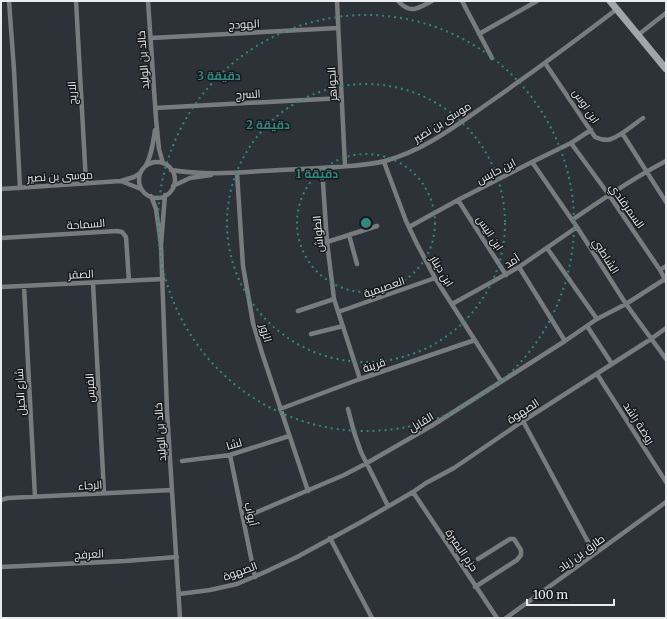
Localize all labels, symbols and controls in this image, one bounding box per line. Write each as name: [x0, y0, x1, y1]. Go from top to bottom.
street label: الهودج: [228, 16, 260, 33]
street label: خالد بن الوليد: [134, 30, 152, 90]
street label: الجواهر: [324, 67, 340, 102]
text: 3 دقيقة: [197, 68, 241, 83]
street label: الاريج: [64, 81, 81, 105]
street label: السرج: [235, 86, 261, 103]
street label: ابن اوس: [569, 86, 603, 126]
street label: موسى بن نصير: [410, 99, 474, 146]
text: 2 دقيقة: [246, 117, 290, 132]
street label: ابن حابس: [474, 155, 518, 187]
text: 1 دقيقة: [296, 166, 338, 181]
street label: موسى بن نصير: [26, 167, 93, 185]
street label: السمرقندي: [605, 181, 648, 232]
street label: ابن انيس: [473, 213, 507, 253]
street label: الطواش: [309, 215, 327, 253]
street label: السماحة: [66, 216, 106, 232]
centre of rings: [359, 216, 373, 230]
street label: الشاطبي: [588, 236, 622, 277]
street label: آمد: [502, 251, 522, 271]
street label: ابن دينار: [427, 252, 457, 289]
street label: الصقر: [67, 266, 94, 282]
street label: العصيمية: [362, 273, 406, 301]
street label: الزور: [257, 321, 275, 344]
street label: قرينة: [361, 355, 387, 375]
street label: شارع الخيل: [12, 368, 29, 416]
street label: الفرس: [82, 373, 98, 403]
street label: الصهوة: [504, 395, 542, 427]
street label: روضة راشد: [620, 399, 658, 447]
street label: خالد بن الوليد: [151, 402, 169, 462]
street label: القابل: [406, 409, 436, 435]
street label: لشا: [225, 435, 243, 453]
street label: الرجاء: [77, 477, 103, 493]
street label: أبواب: [242, 501, 260, 527]
street label: حزم البمبرة: [442, 526, 481, 575]
street label: طارق بن زياد: [555, 531, 607, 575]
street label: العرفج: [74, 546, 104, 563]
street label: الصهوة: [221, 558, 259, 584]
scale bar: [527, 581, 614, 607]
text: 100 m: [533, 587, 568, 602]

